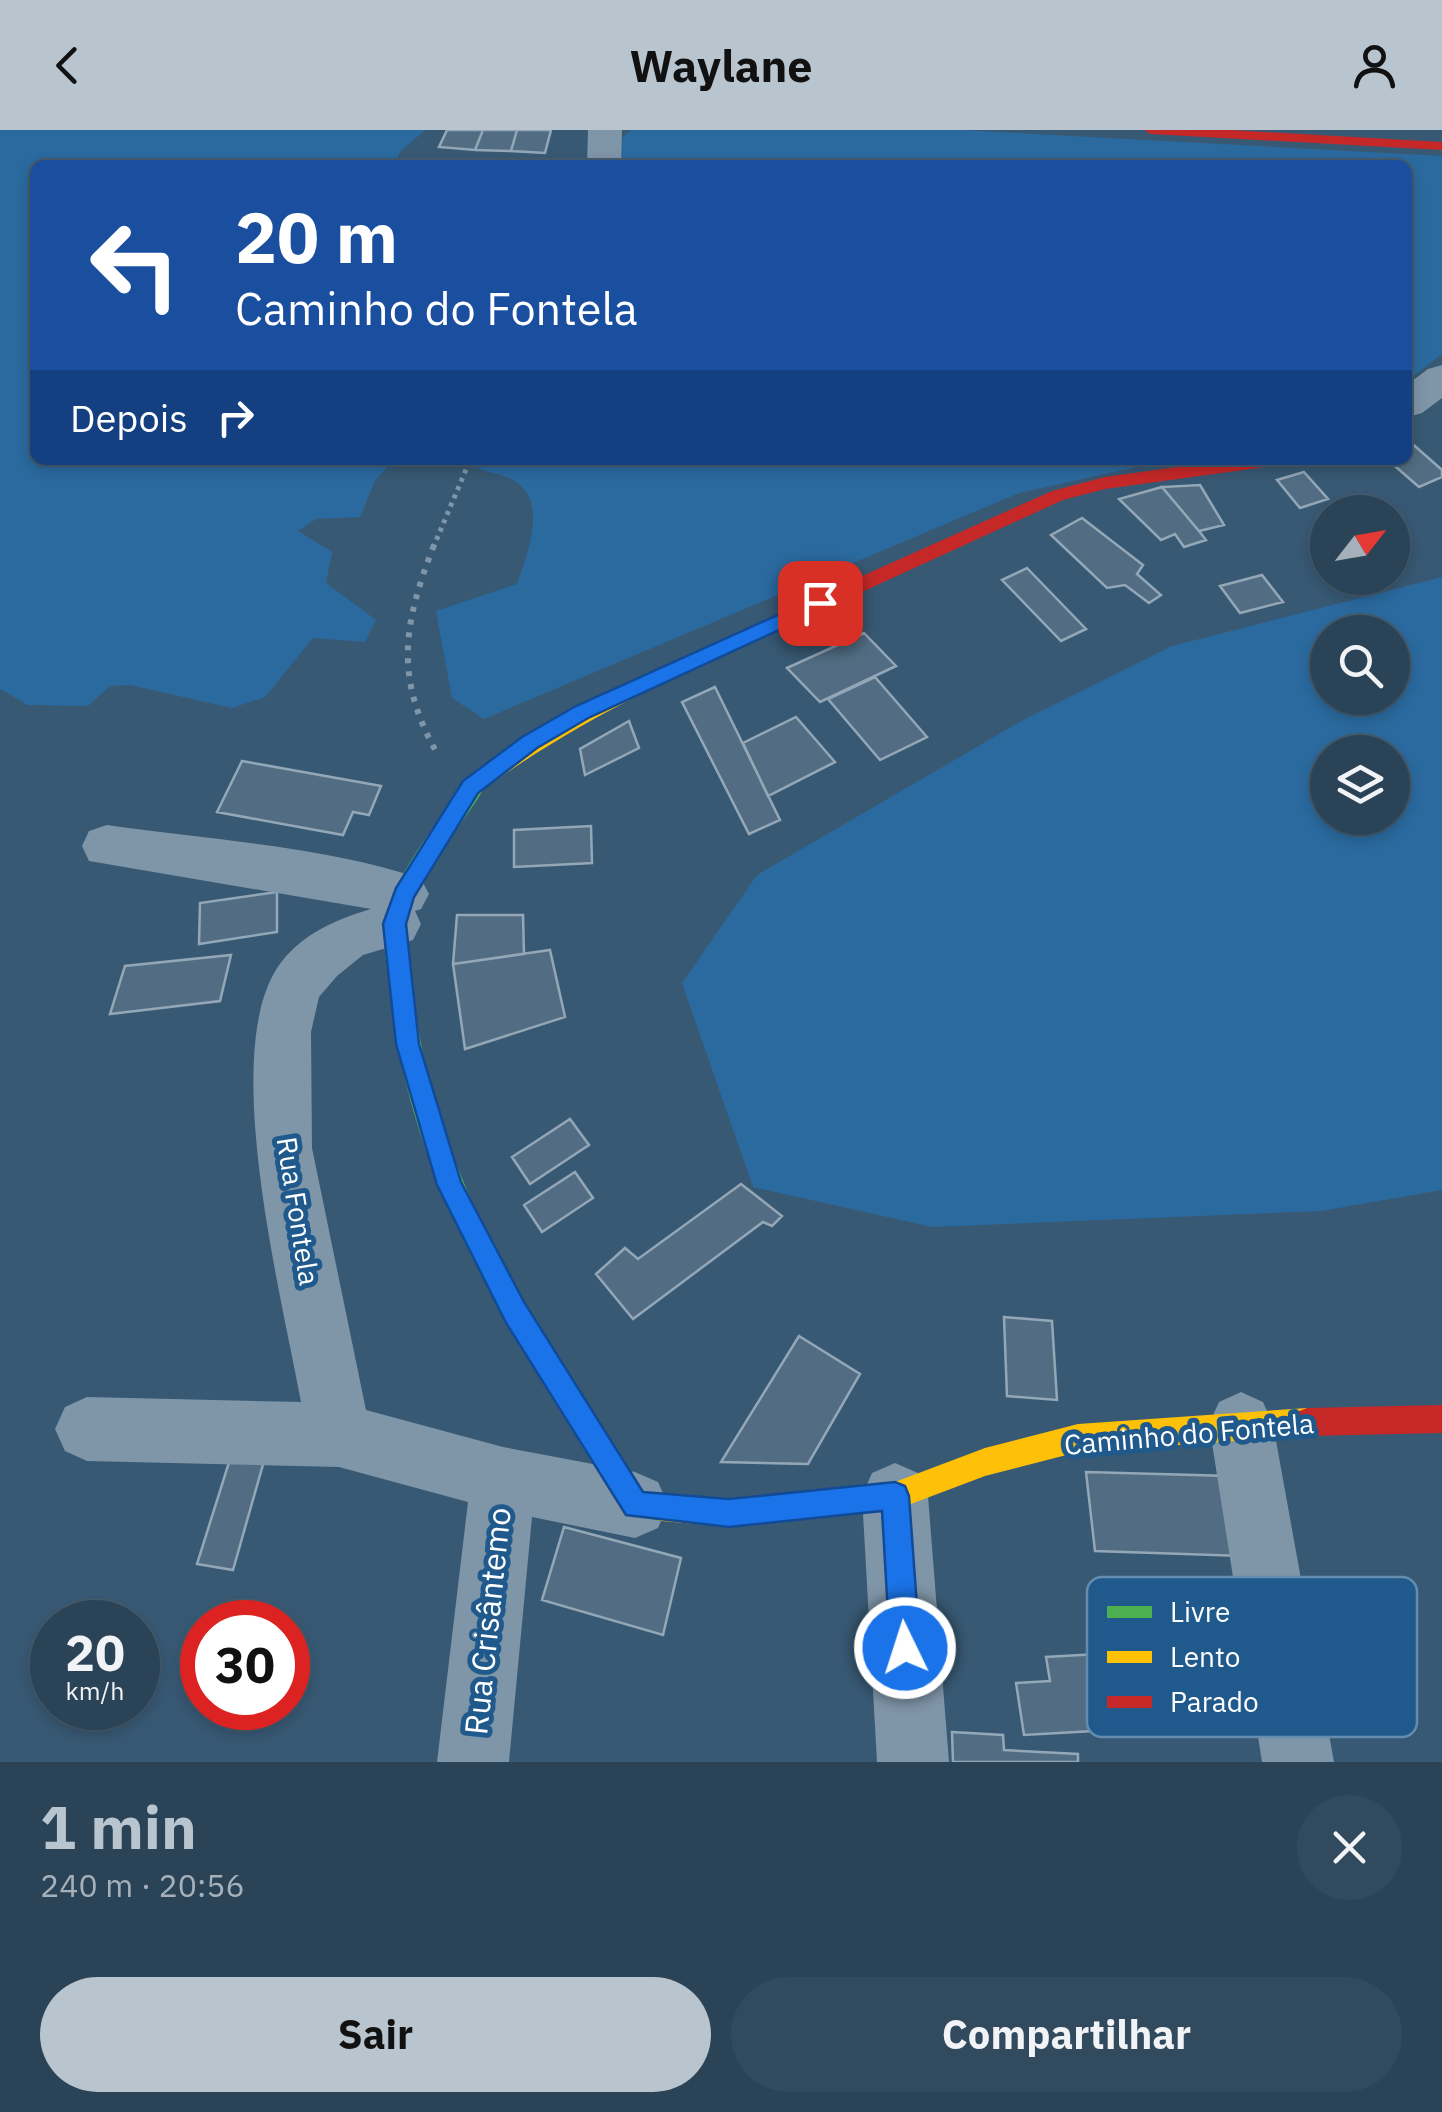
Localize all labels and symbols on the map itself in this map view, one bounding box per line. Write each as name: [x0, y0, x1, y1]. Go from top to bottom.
north arrow: [1310, 495, 1410, 595]
pin: [778, 561, 863, 646]
street label: Rua Fontela: [269, 1134, 328, 1288]
street label: Caminho do Fontela: [1063, 1404, 1315, 1463]
street label: Rua Crisântemo: [454, 1505, 520, 1737]
legend: [1087, 1577, 1417, 1737]
text: Livre: [1170, 1593, 1230, 1630]
position arrow: [853, 1596, 957, 1700]
speed limit sign: 30: [180, 1600, 310, 1730]
text: Lento: [1170, 1638, 1240, 1675]
text: Parado: [1170, 1683, 1259, 1720]

